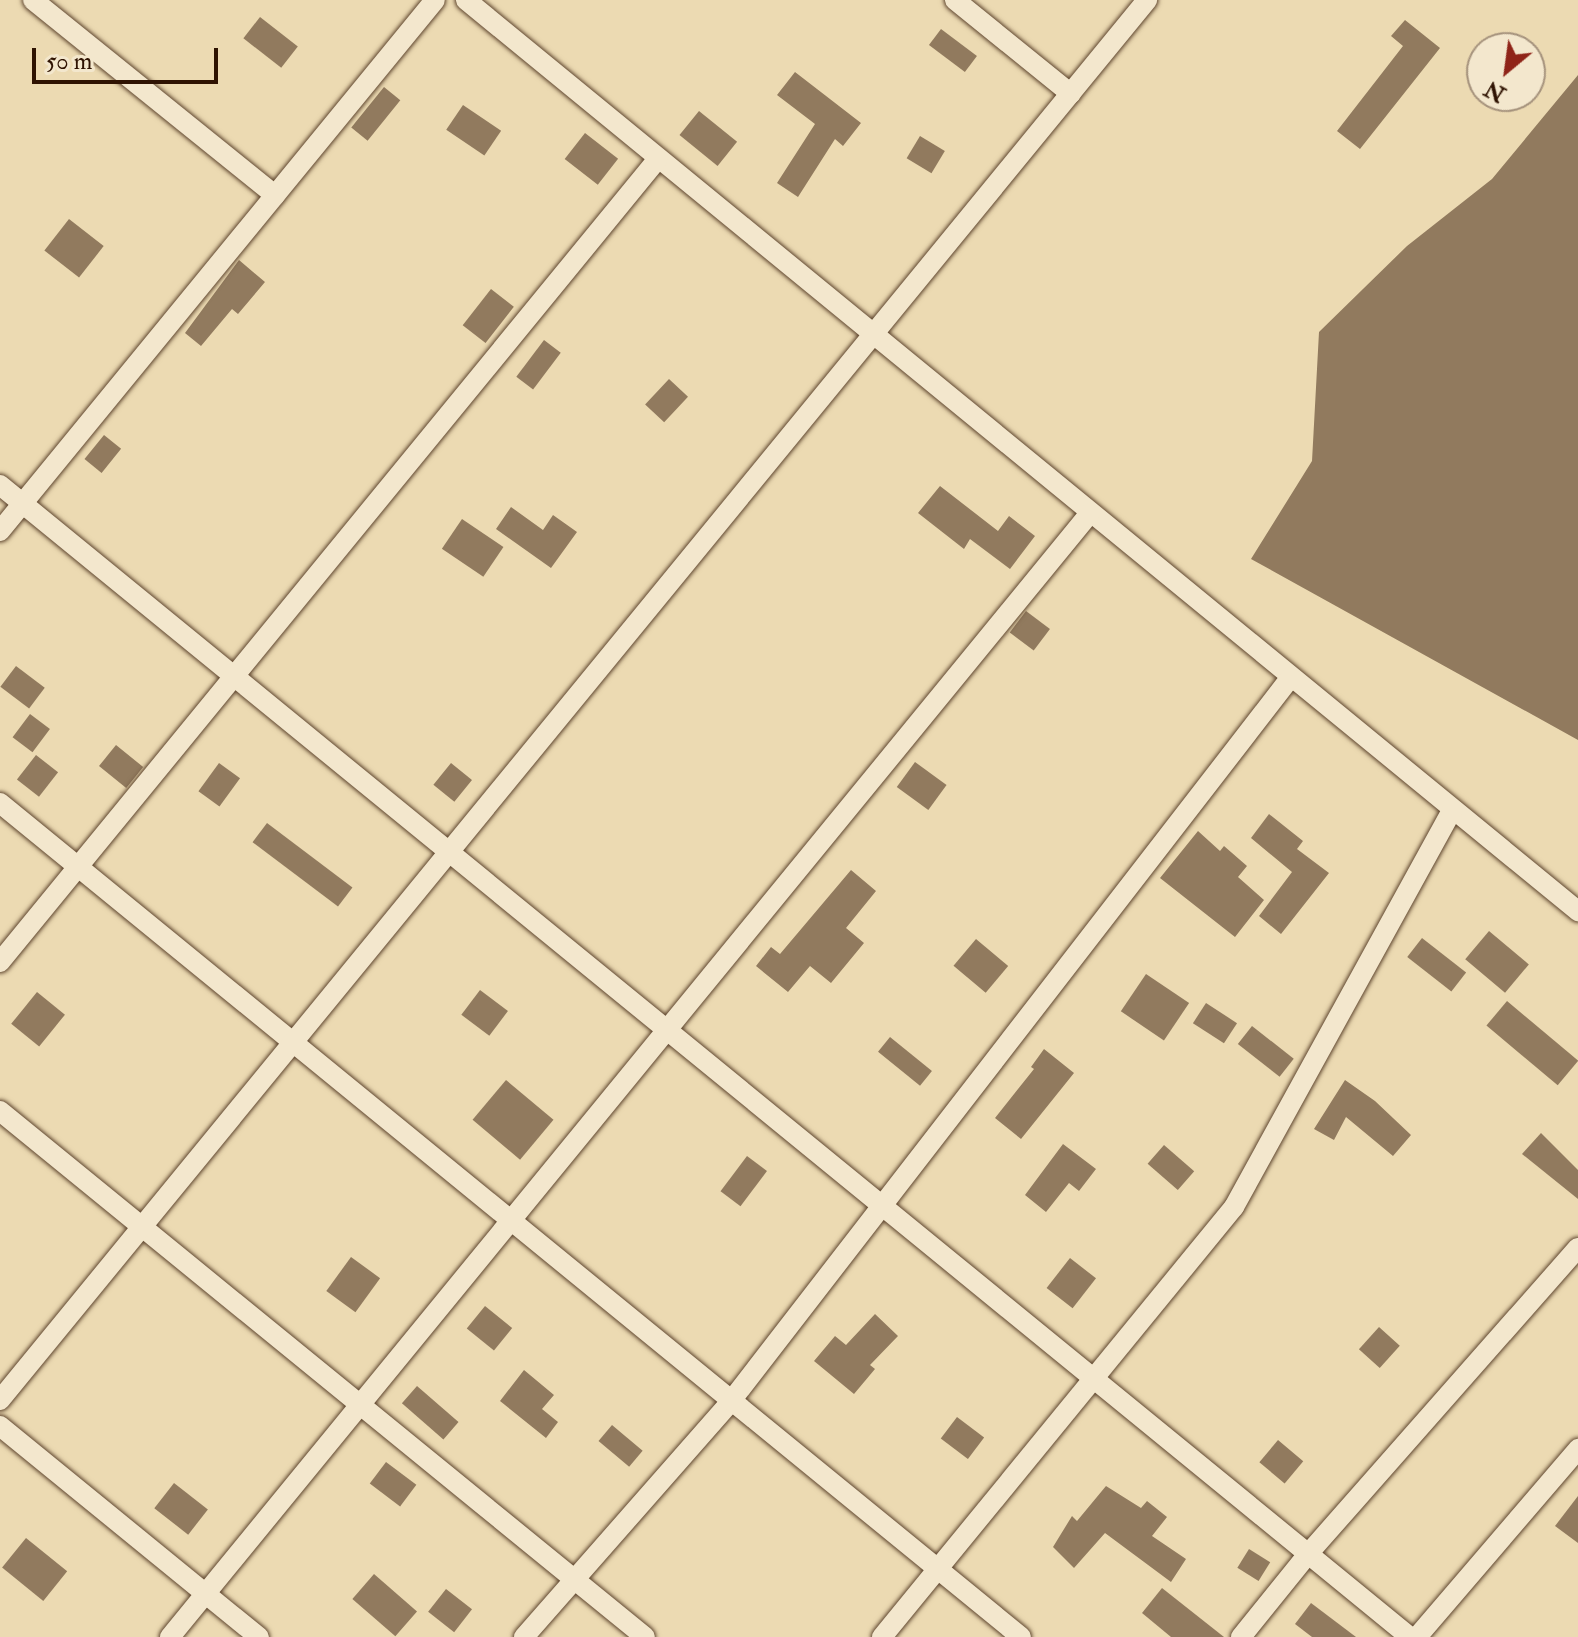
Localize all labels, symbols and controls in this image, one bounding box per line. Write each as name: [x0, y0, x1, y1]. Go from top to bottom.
scale bar: [36, 32, 222, 82]
north arrow: [1466, 32, 1546, 112]
text: 50 m: [46, 46, 92, 77]
text: N: [1480, 74, 1511, 108]

